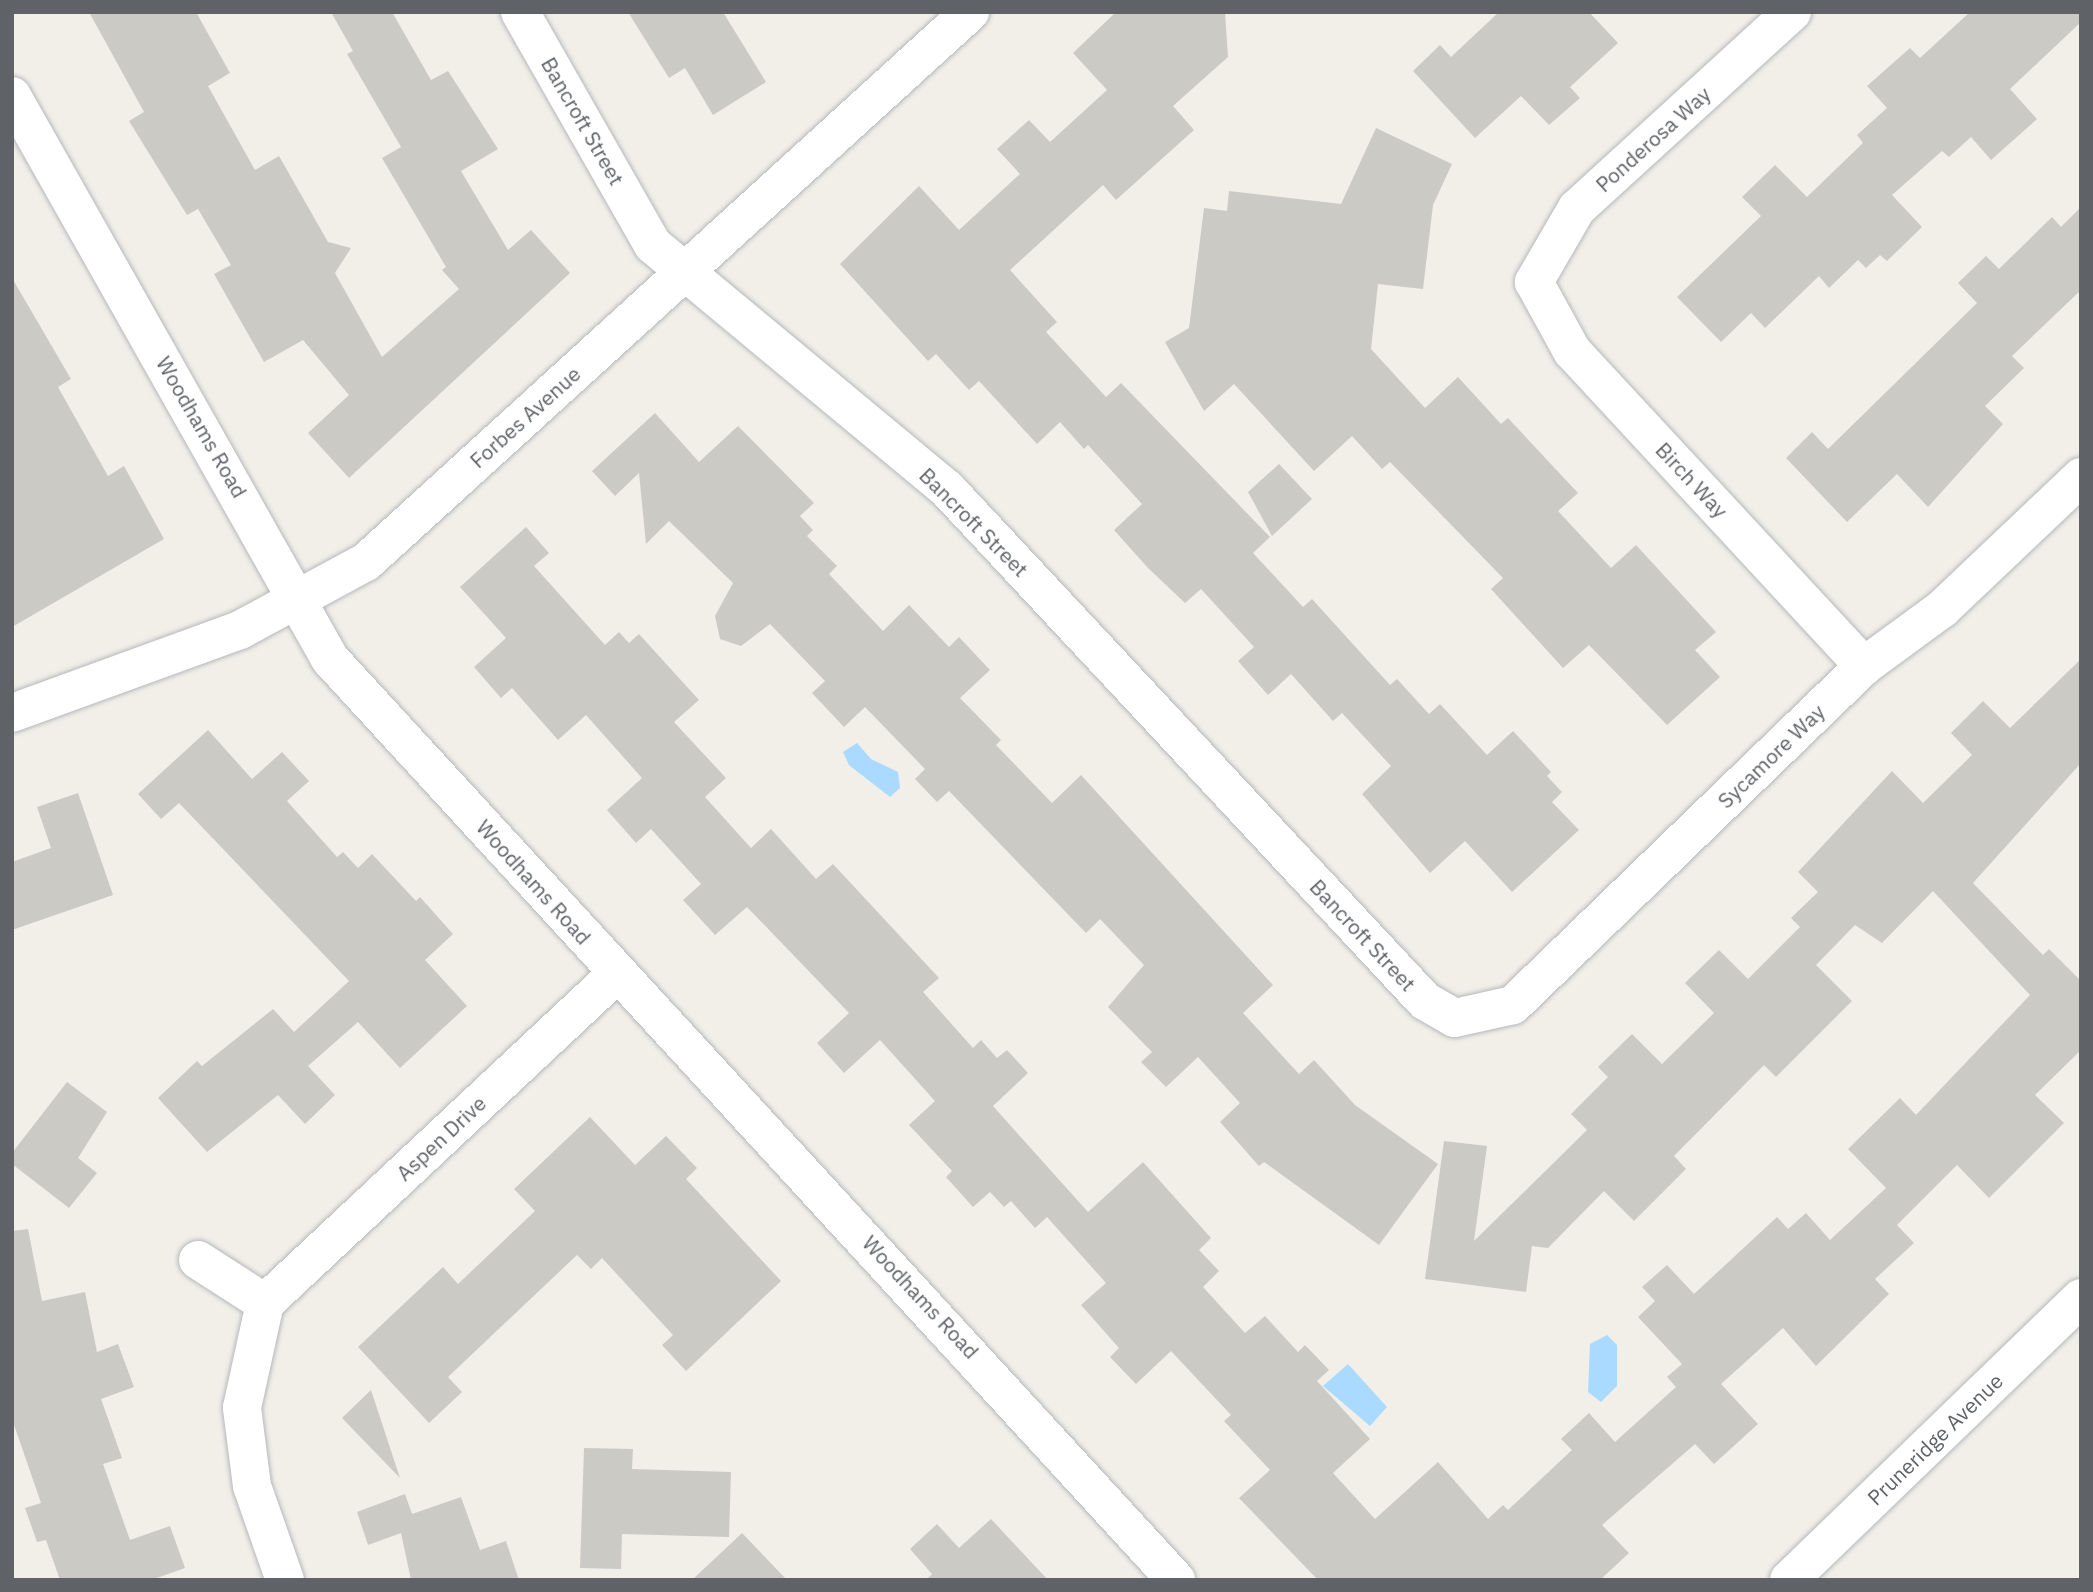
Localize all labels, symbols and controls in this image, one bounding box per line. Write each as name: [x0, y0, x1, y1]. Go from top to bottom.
street label: Bancroft Street: [536, 53, 630, 189]
street label: Ponderosa Way: [1590, 81, 1716, 197]
street label: Woodhams Road: [151, 352, 253, 502]
street label: Forbes Avenue: [465, 361, 585, 473]
street label: Birch Way: [1651, 437, 1733, 523]
street label: Bancroft Street: [914, 462, 1034, 582]
street label: Sycamore Way: [1712, 699, 1830, 813]
street label: Woodhams Road: [471, 814, 597, 950]
street label: Bancroft Street: [1305, 874, 1421, 996]
street label: Aspen Drive: [391, 1090, 491, 1186]
street label: Woodhams Road: [858, 1230, 984, 1364]
street label: Pruneridge Avenue: [1862, 1368, 2008, 1510]

